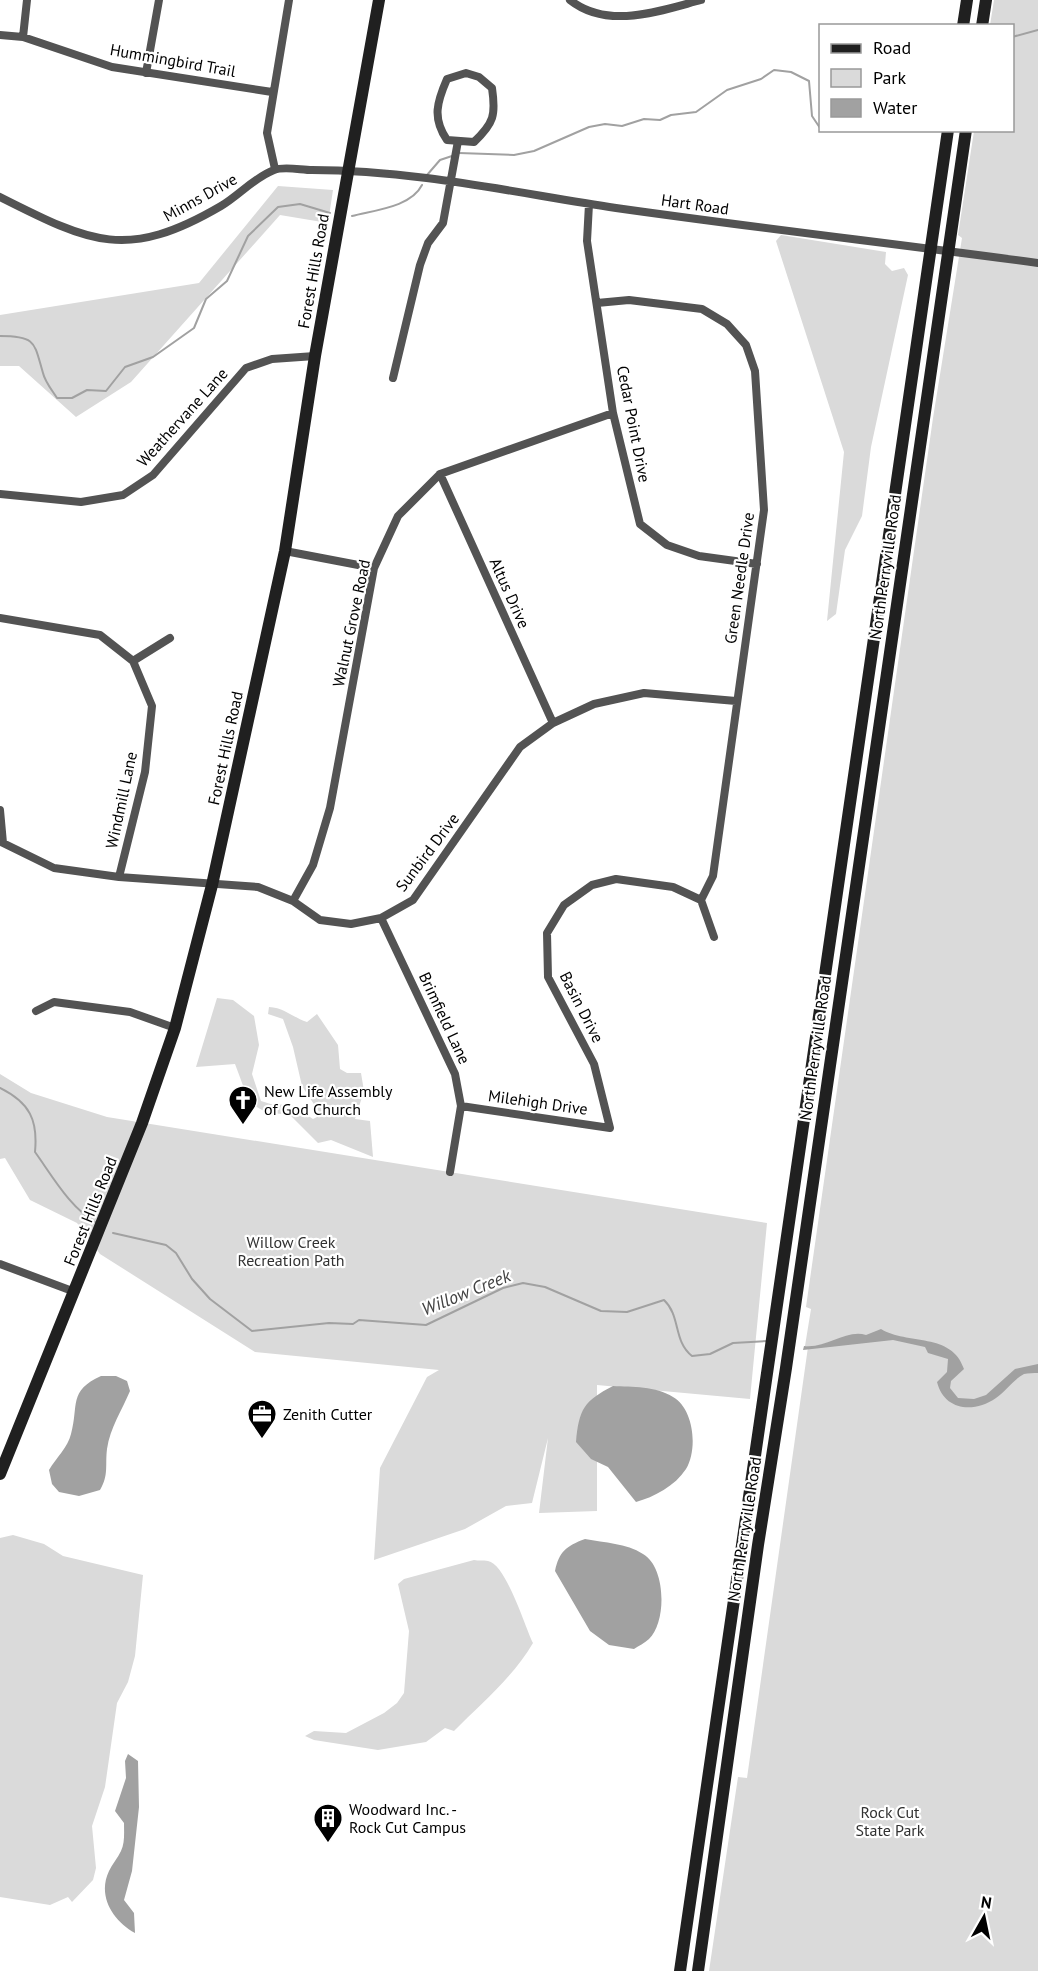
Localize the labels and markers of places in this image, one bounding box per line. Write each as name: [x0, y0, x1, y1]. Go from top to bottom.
place label: New Life Assembly of God Church: [264, 1081, 393, 1119]
church icon: New Life Assembly of God Church: [227, 1084, 259, 1126]
office icon: Zenith Cutter: [246, 1398, 278, 1440]
place label: Zenith Cutter: [283, 1404, 373, 1424]
place label: Woodward Inc. - Rock Cut Campus: [349, 1799, 466, 1837]
building icon: Woodward Inc. - Rock Cut Campus: [312, 1802, 344, 1844]

